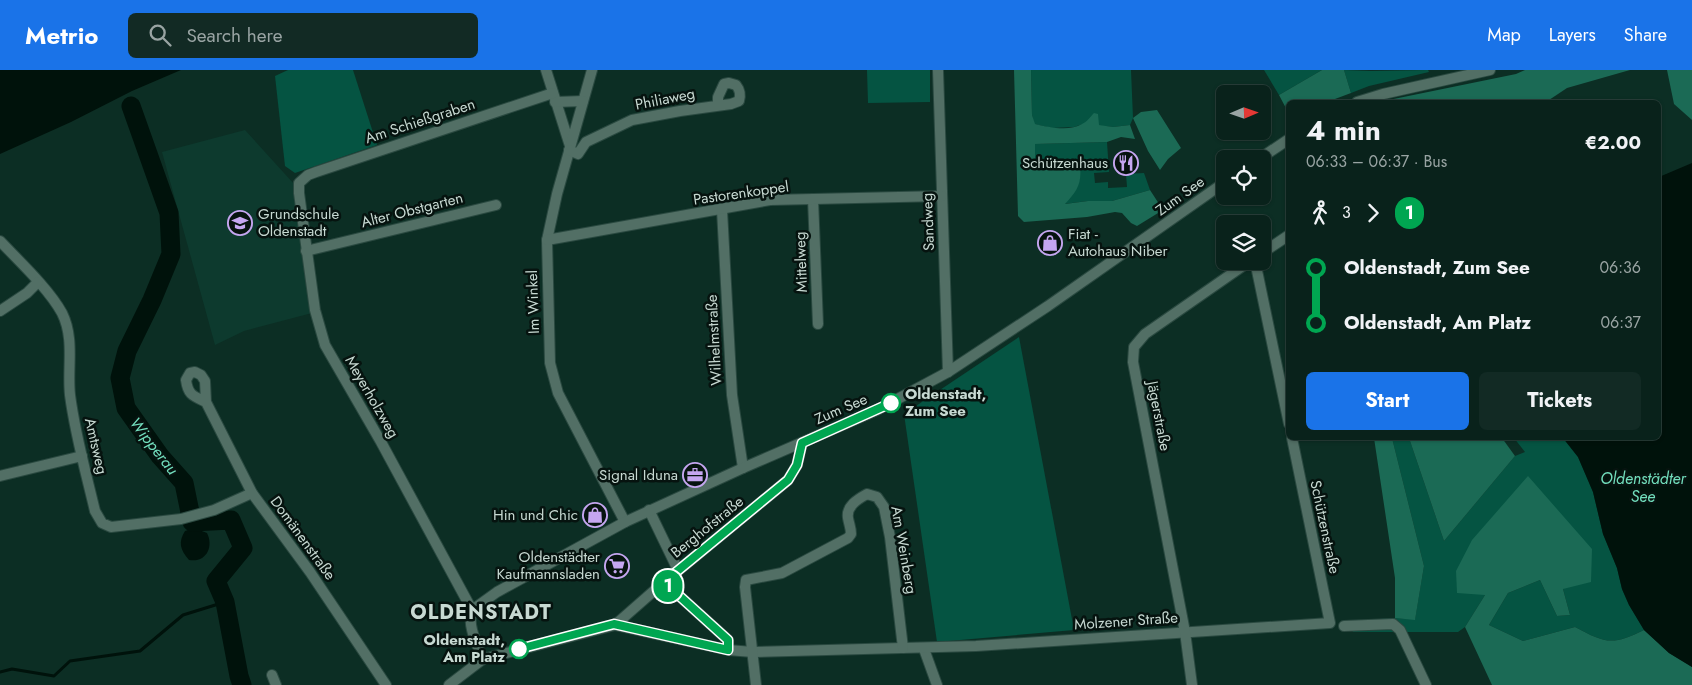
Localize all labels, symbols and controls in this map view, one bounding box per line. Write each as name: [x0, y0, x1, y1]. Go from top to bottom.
search box: [128, 13, 478, 58]
text: Metrio: [25, 18, 98, 53]
icon: search: [146, 21, 174, 49]
text: Search here: [186, 22, 283, 49]
text: Map: [1487, 22, 1521, 48]
text: Layers: [1549, 22, 1596, 48]
text: Share: [1624, 22, 1667, 48]
street label: Philiaweg: [633, 82, 697, 116]
north arrow: [1216, 85, 1271, 140]
map controls: [1216, 85, 1271, 270]
street label: Am Schießgraben: [362, 93, 478, 149]
text: 4 min: [1306, 110, 1381, 151]
text: €2.00: [1585, 129, 1641, 156]
restaurant icon: Schützenhaus: [1113, 150, 1139, 176]
button: locate: [1216, 150, 1271, 205]
text: 06:33 – 06:37 · Bus: [1306, 150, 1447, 173]
place label: Schützenhaus: [1022, 152, 1108, 174]
street label: Zum See: [1151, 171, 1209, 221]
street label: Pastorenkoppel: [692, 175, 790, 211]
street label: Alter Obstgarten: [359, 187, 465, 233]
street label: Sandweg: [916, 193, 940, 251]
icon: walk: [1306, 199, 1334, 227]
icon: forward: [1359, 199, 1387, 227]
text: 1: [1405, 200, 1414, 226]
text: 3: [1342, 201, 1351, 224]
place label: Grundschule Oldenstadt: [258, 203, 339, 242]
school or university icon: Grundschule Oldenstadt: [227, 210, 253, 236]
button: layers: [1216, 215, 1271, 270]
place label: Fiat - Autohaus Niber: [1068, 223, 1169, 262]
shop icon: Fiat - Autohaus Niber: [1037, 230, 1063, 256]
street label: Mittelweg: [789, 231, 813, 293]
text: Oldenstadt, Zum See: [1344, 254, 1530, 281]
text: 06:36: [1599, 256, 1641, 279]
street label: Im Winkel: [521, 270, 545, 334]
street label: Wilhelmstraße: [701, 294, 727, 386]
text: Oldenstadt, Am Platz: [1344, 309, 1531, 336]
text: 06:37: [1600, 311, 1641, 334]
street label: Meyerholzweg: [340, 352, 404, 442]
button: Start: [1306, 372, 1469, 430]
button: Tickets: [1479, 372, 1641, 430]
street label: Jägerstraße: [1141, 377, 1177, 453]
place label: Oldenstadt, Zum See: [905, 383, 987, 422]
street label: Zum See: [811, 388, 871, 430]
marker: Oldenstadt, Zum See: [881, 393, 901, 413]
water label: Wipperau: [124, 412, 184, 480]
street label: Amtsweg: [79, 416, 113, 476]
office icon: Signal Iduna: [682, 462, 708, 488]
place label: Signal Iduna: [599, 464, 678, 486]
water label: Oldenstädter See: [1600, 467, 1687, 508]
street label: Schützenstraße: [1304, 478, 1346, 576]
street label: Domänenstraße: [265, 491, 341, 585]
street label: Berghofstraße: [666, 491, 748, 563]
shop icon: Hin und Chic: [582, 502, 608, 528]
place label: Hin und Chic: [493, 504, 578, 526]
street label: Am Weinberg: [885, 504, 923, 596]
place label: Oldenstädter Kaufmannsladen: [497, 546, 601, 585]
supermarket icon: Oldenstädter Kaufmannsladen: [604, 553, 630, 579]
line badge: 1: [652, 570, 684, 602]
text: 1: [663, 573, 673, 599]
district label: OLDENSTADT: [410, 598, 552, 627]
street label: Molzener Straße: [1073, 606, 1179, 636]
place label: Oldenstadt, Am Platz: [424, 629, 505, 668]
marker: Oldenstadt, Am Platz: [509, 639, 529, 659]

